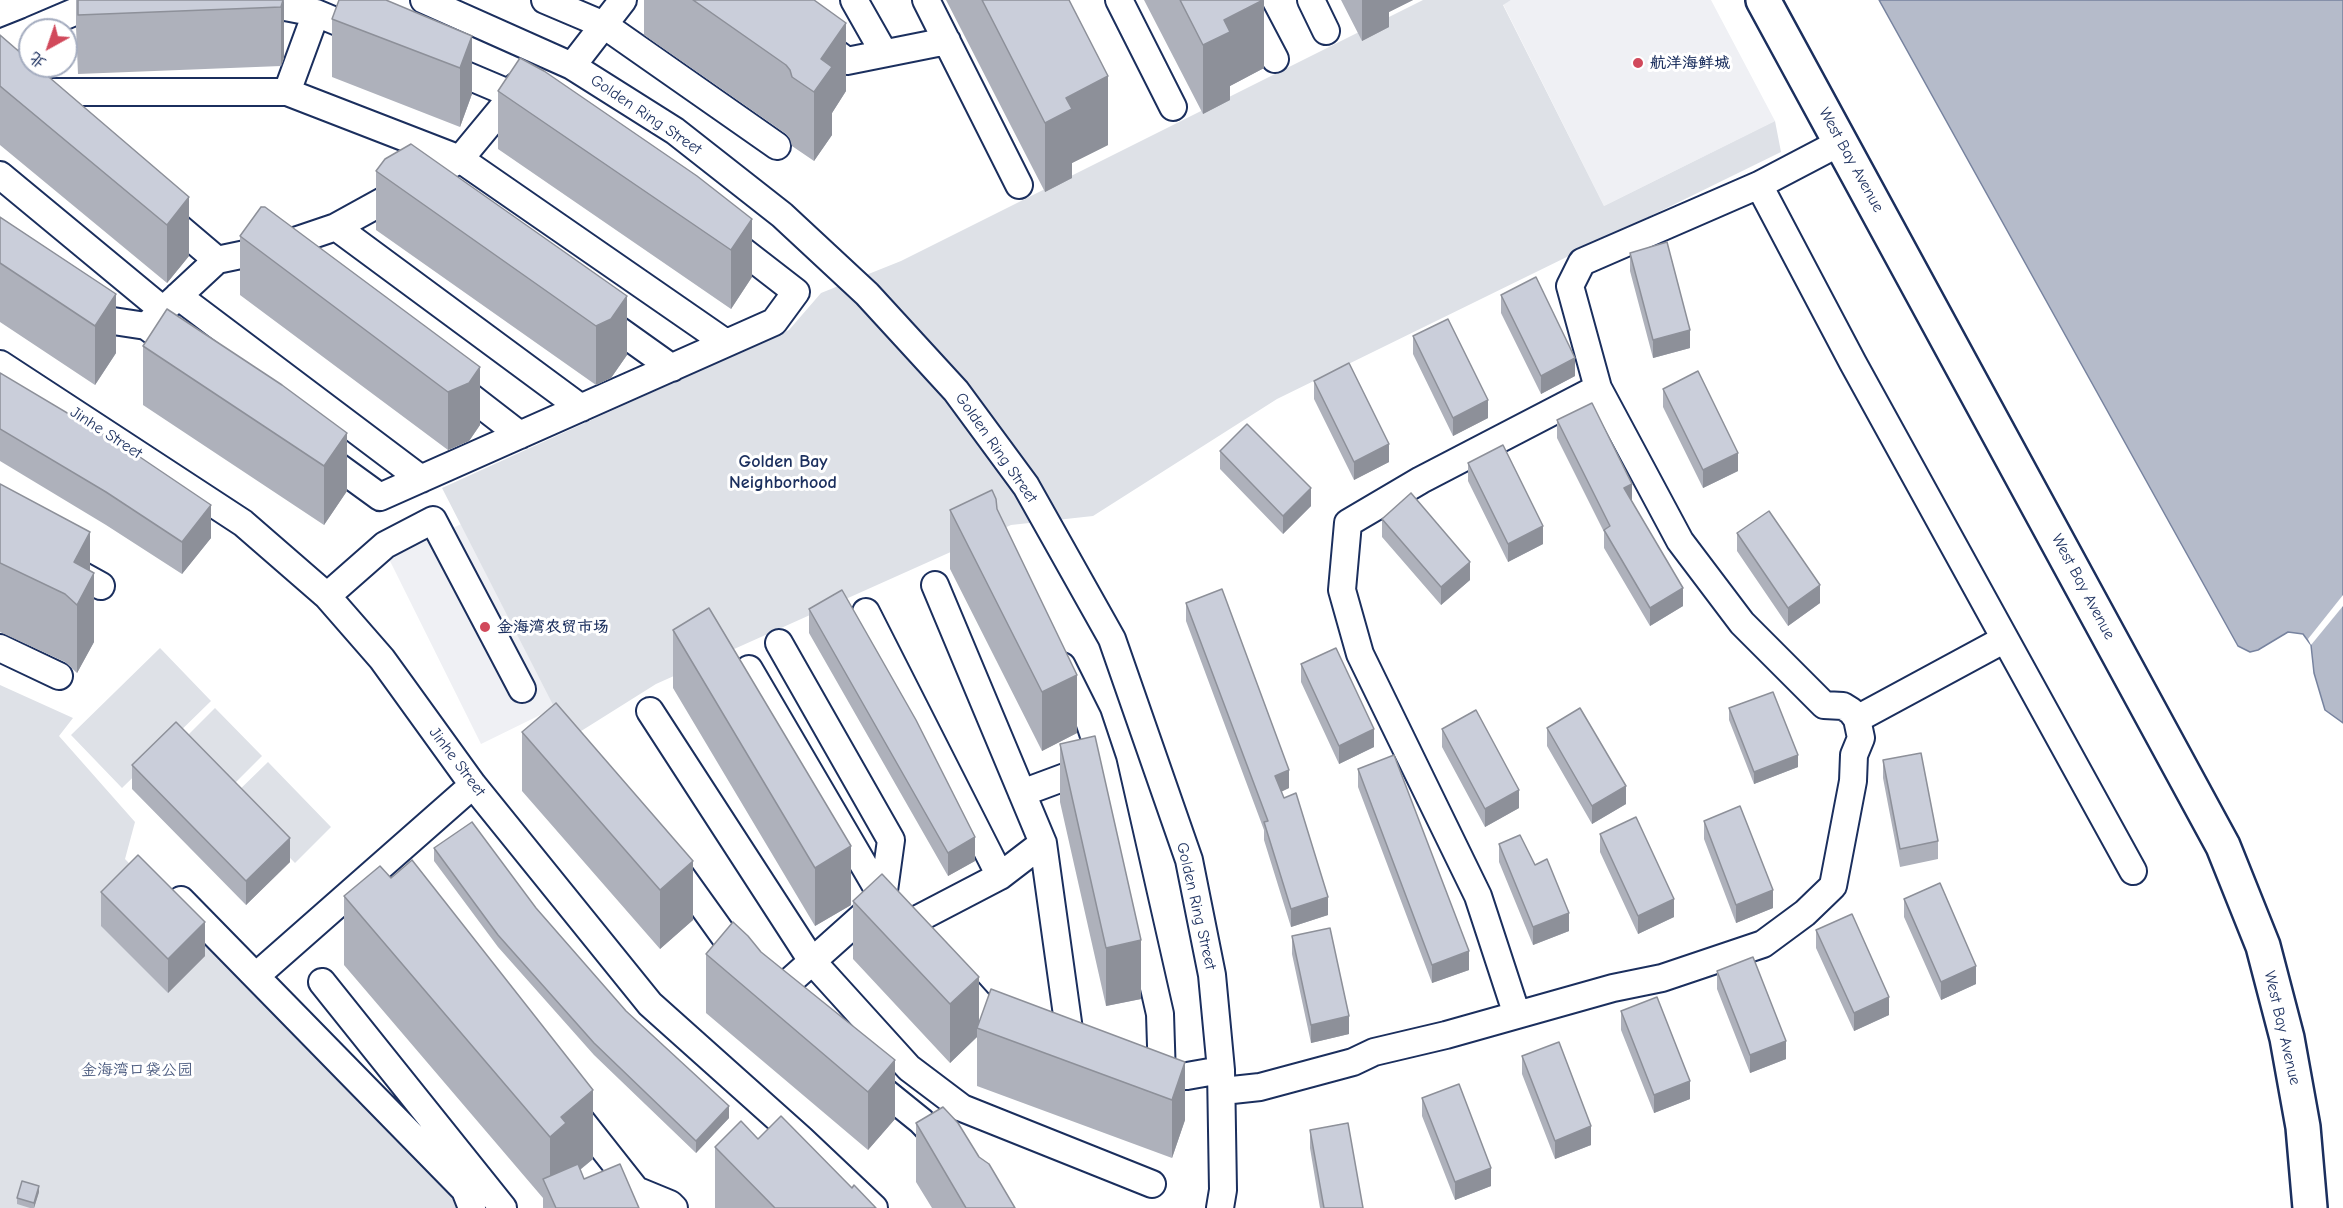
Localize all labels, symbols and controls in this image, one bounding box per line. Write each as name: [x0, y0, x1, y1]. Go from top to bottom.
north arrow: [18, 18, 78, 78]
text: 北: [26, 48, 50, 72]
place label: 航洋海鲜城: [1650, 53, 1730, 73]
marker: 航洋海鲜城: [1631, 56, 1645, 70]
street label: Golden Ring Street: [587, 71, 705, 159]
street label: West Bay Avenue: [1814, 104, 1888, 216]
street label: Golden Ring Street: [951, 389, 1041, 507]
street label: Jinhe Street: [66, 403, 146, 463]
district label: Golden Bay Neighborhood: [729, 451, 837, 494]
street label: West Bay Avenue: [2047, 531, 2119, 643]
place label: 金海湾农贸市场: [497, 617, 609, 637]
marker: 金海湾农贸市场: [478, 620, 492, 634]
street label: Jinhe Street: [425, 724, 489, 800]
street label: Golden Ring Street: [1172, 840, 1220, 972]
street label: West Bay Avenue: [2260, 969, 2304, 1087]
park label: 金海湾口袋公园: [81, 1060, 193, 1080]

